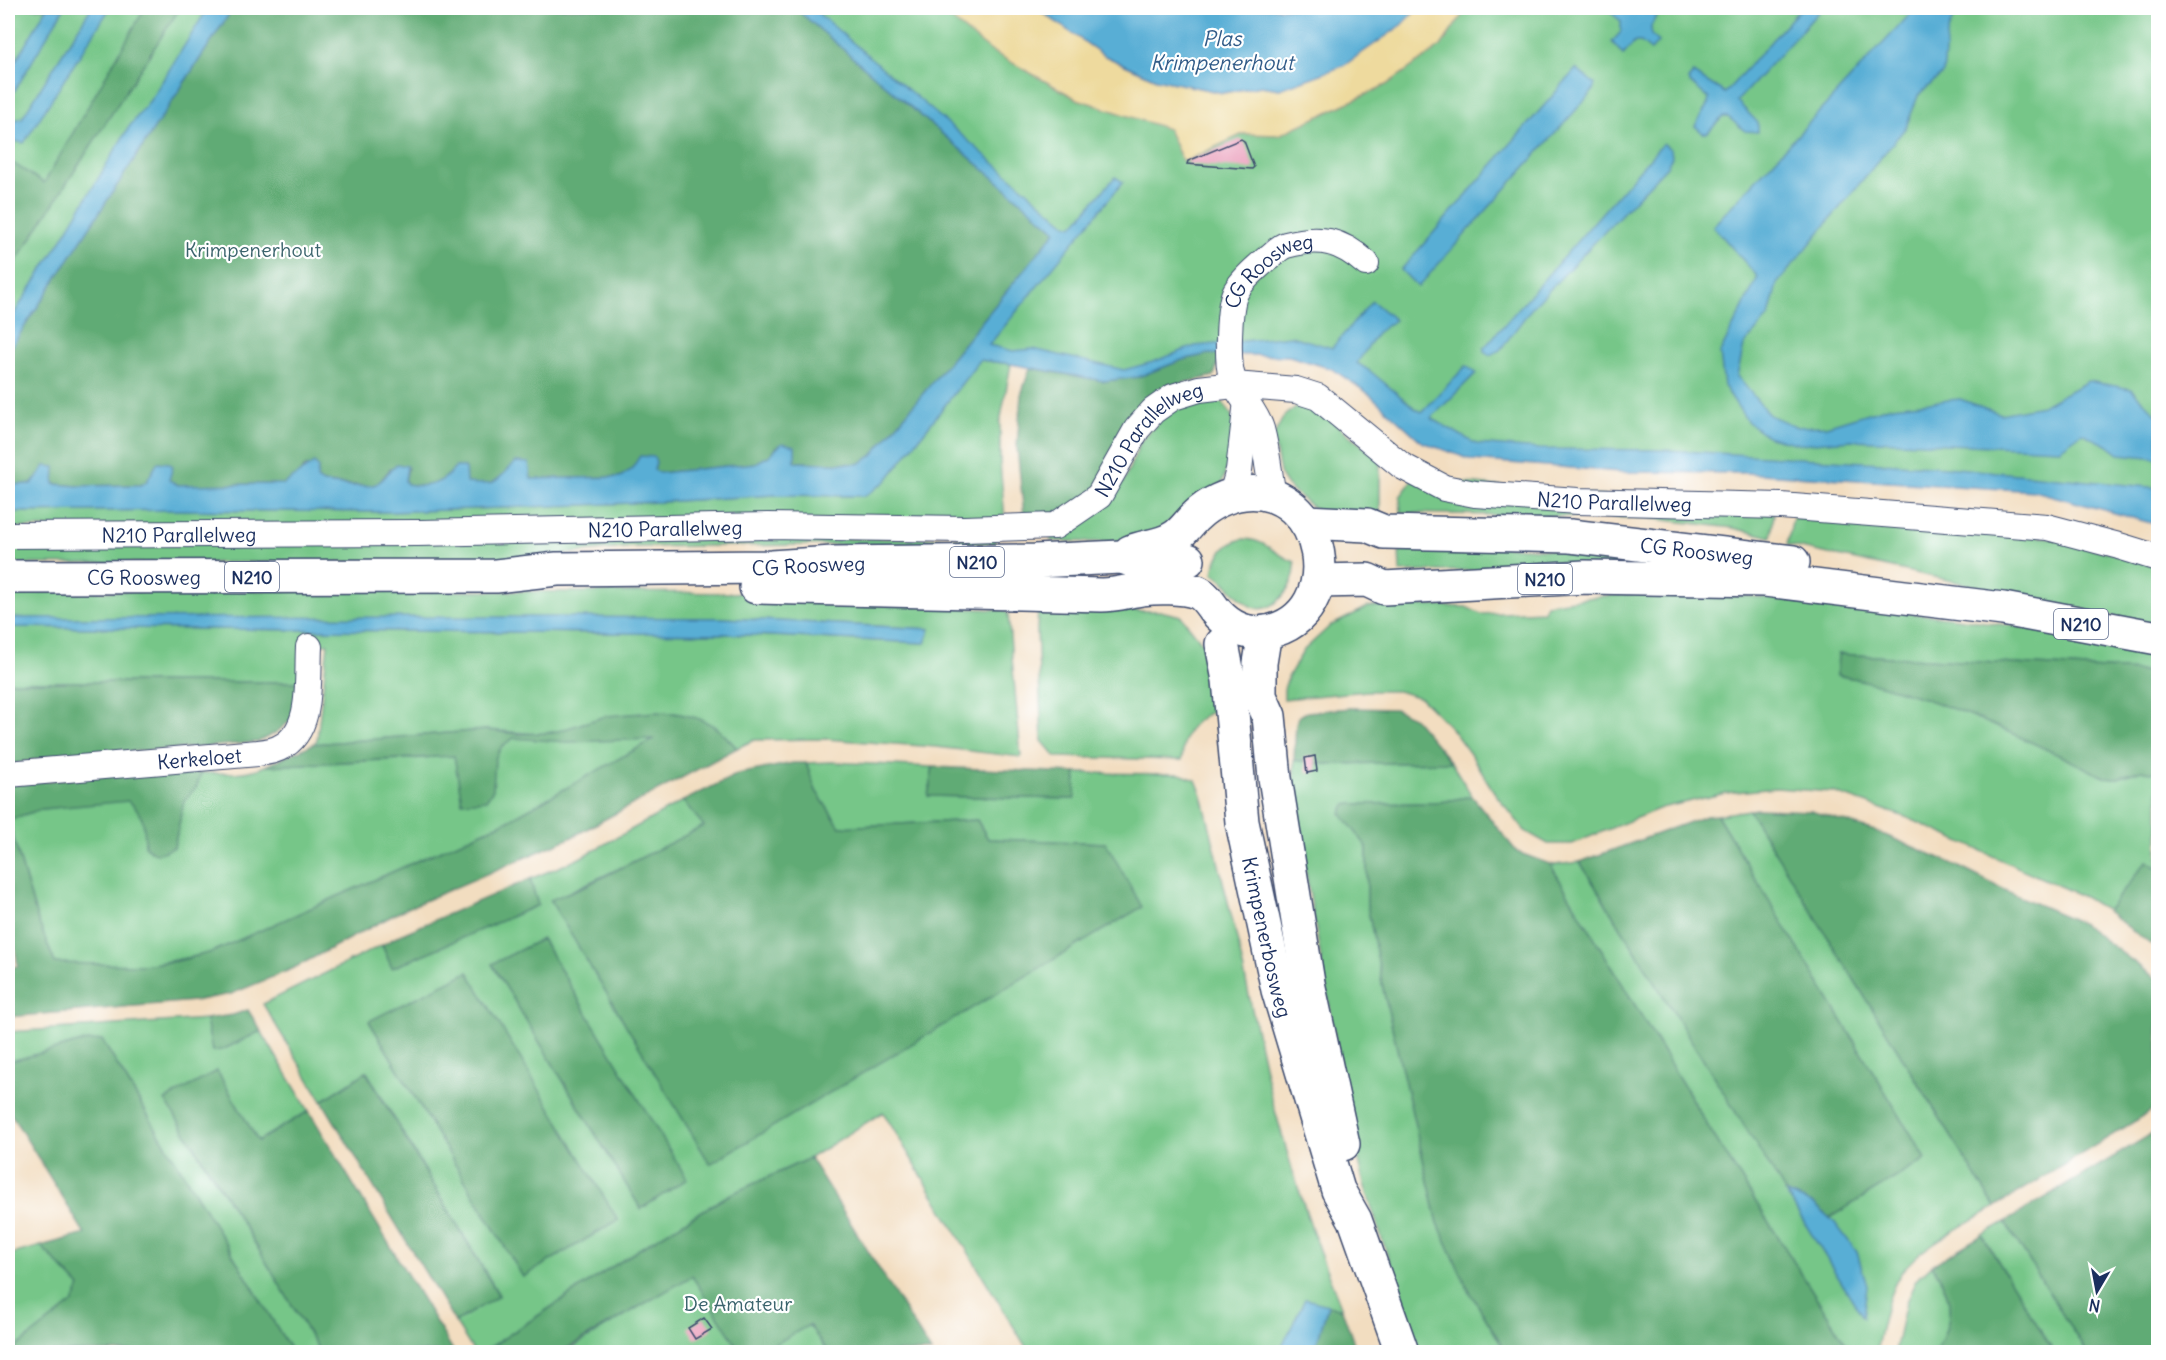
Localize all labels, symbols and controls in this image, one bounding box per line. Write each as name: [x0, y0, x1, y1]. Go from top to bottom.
water label: Plas Krimpenerhout: [1150, 25, 1297, 76]
street label: CG Roosweg: [1219, 228, 1314, 310]
park label: Krimpenerhout: [185, 237, 321, 262]
street label: N210 Parallelweg: [1089, 376, 1206, 501]
street label: N210 Parallelweg: [1536, 486, 1692, 516]
street label: N210 Parallelweg: [587, 514, 743, 542]
street label: N210 Parallelweg: [101, 521, 257, 547]
street label: CG Roosweg: [1639, 532, 1755, 570]
road number: N210: [950, 547, 1004, 577]
street label: CG Roosweg: [752, 550, 866, 580]
road number: N210: [225, 562, 279, 592]
street label: CG Roosweg: [87, 564, 201, 589]
road number: N210: [1518, 564, 1572, 594]
road number: N210: [2054, 609, 2108, 639]
street label: Kerkeloet: [156, 742, 243, 774]
street label: Krimpenerbosweg: [1237, 854, 1298, 1021]
north arrow: [2067, 1261, 2127, 1321]
park label: De Amateur: [684, 1291, 792, 1316]
text: N: [2087, 1295, 2102, 1317]

